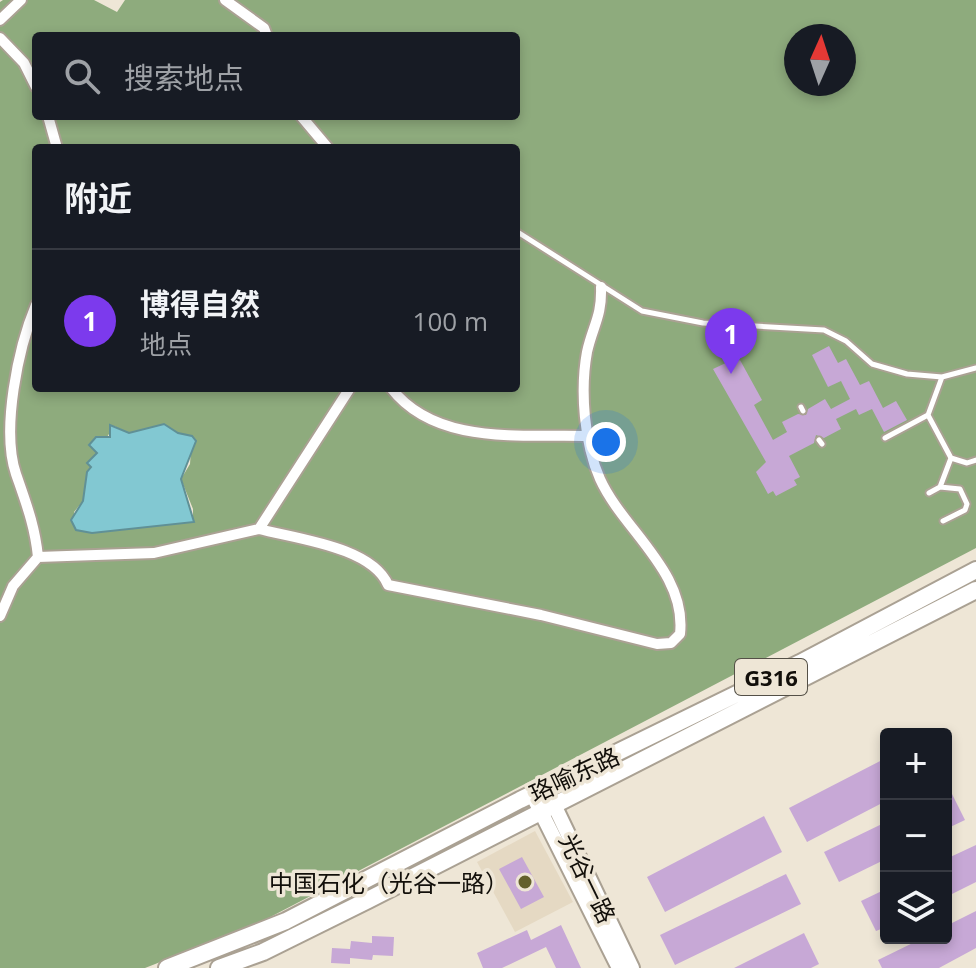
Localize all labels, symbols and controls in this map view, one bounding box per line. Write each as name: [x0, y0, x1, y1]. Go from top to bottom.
north arrow: [784, 24, 856, 96]
search box: [32, 32, 520, 120]
icon: search: [60, 54, 104, 98]
text: 搜索地点: [124, 57, 244, 98]
text: 附近: [64, 175, 132, 221]
text: 博得自然: [140, 283, 260, 324]
text: 1: [83, 303, 97, 339]
text: 100 m: [413, 303, 488, 339]
pin: 1: [705, 308, 757, 374]
text: 地点: [140, 326, 192, 362]
your location: [586, 422, 626, 462]
road number: G316: [735, 659, 807, 695]
map controls: [880, 728, 952, 944]
button: +: [880, 728, 952, 800]
street label: 珞喻东路: [524, 739, 624, 809]
button: −: [880, 800, 952, 872]
street label: 光谷一路: [552, 828, 624, 928]
place label: 中国石化（光谷一路）: [269, 866, 509, 899]
button: layers: [880, 872, 952, 944]
marker: 中国石化（光谷一路）: [516, 873, 534, 891]

